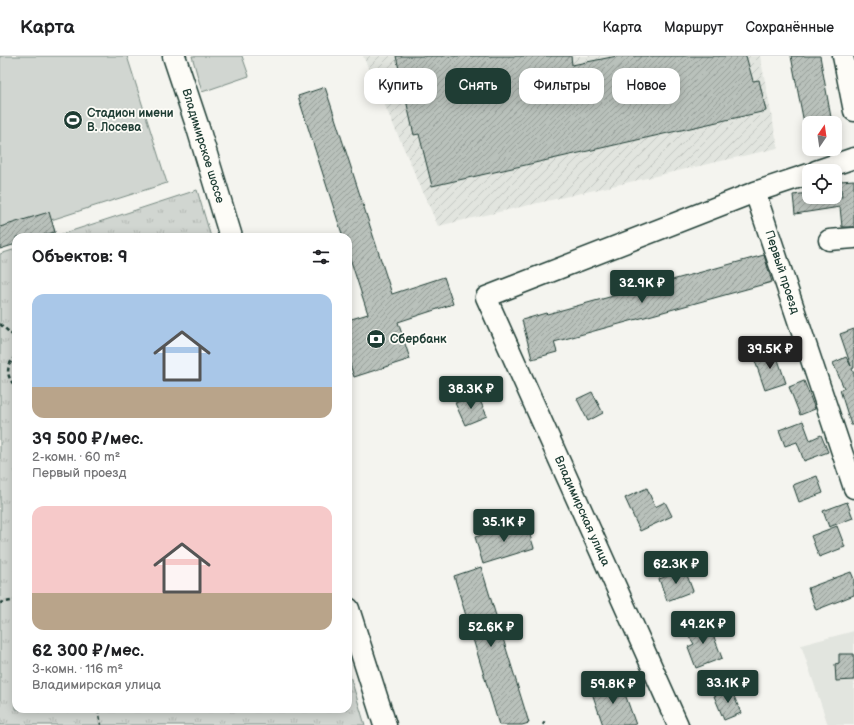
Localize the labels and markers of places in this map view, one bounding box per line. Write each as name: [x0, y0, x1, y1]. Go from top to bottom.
place label: Стадион имени В. Лосева: [87, 106, 174, 135]
sports icon: Стадион имени В. Лосева: [62, 109, 84, 131]
pin: 32.9K ₽: [605, 270, 679, 304]
bank icon: Сбербанк: [365, 328, 387, 350]
place label: Сбербанк: [390, 332, 447, 347]
pin: 39.5K ₽: [733, 336, 807, 370]
pin: 38.3K ₽: [434, 376, 508, 410]
pin: 35.1K ₽: [467, 509, 541, 543]
pin: 62.3K ₽: [639, 551, 713, 585]
pin: 49.2K ₽: [666, 611, 740, 645]
pin: 52.6K ₽: [454, 614, 528, 648]
pin: 33.1K ₽: [691, 670, 765, 704]
pin: 59.8K ₽: [576, 671, 650, 705]

